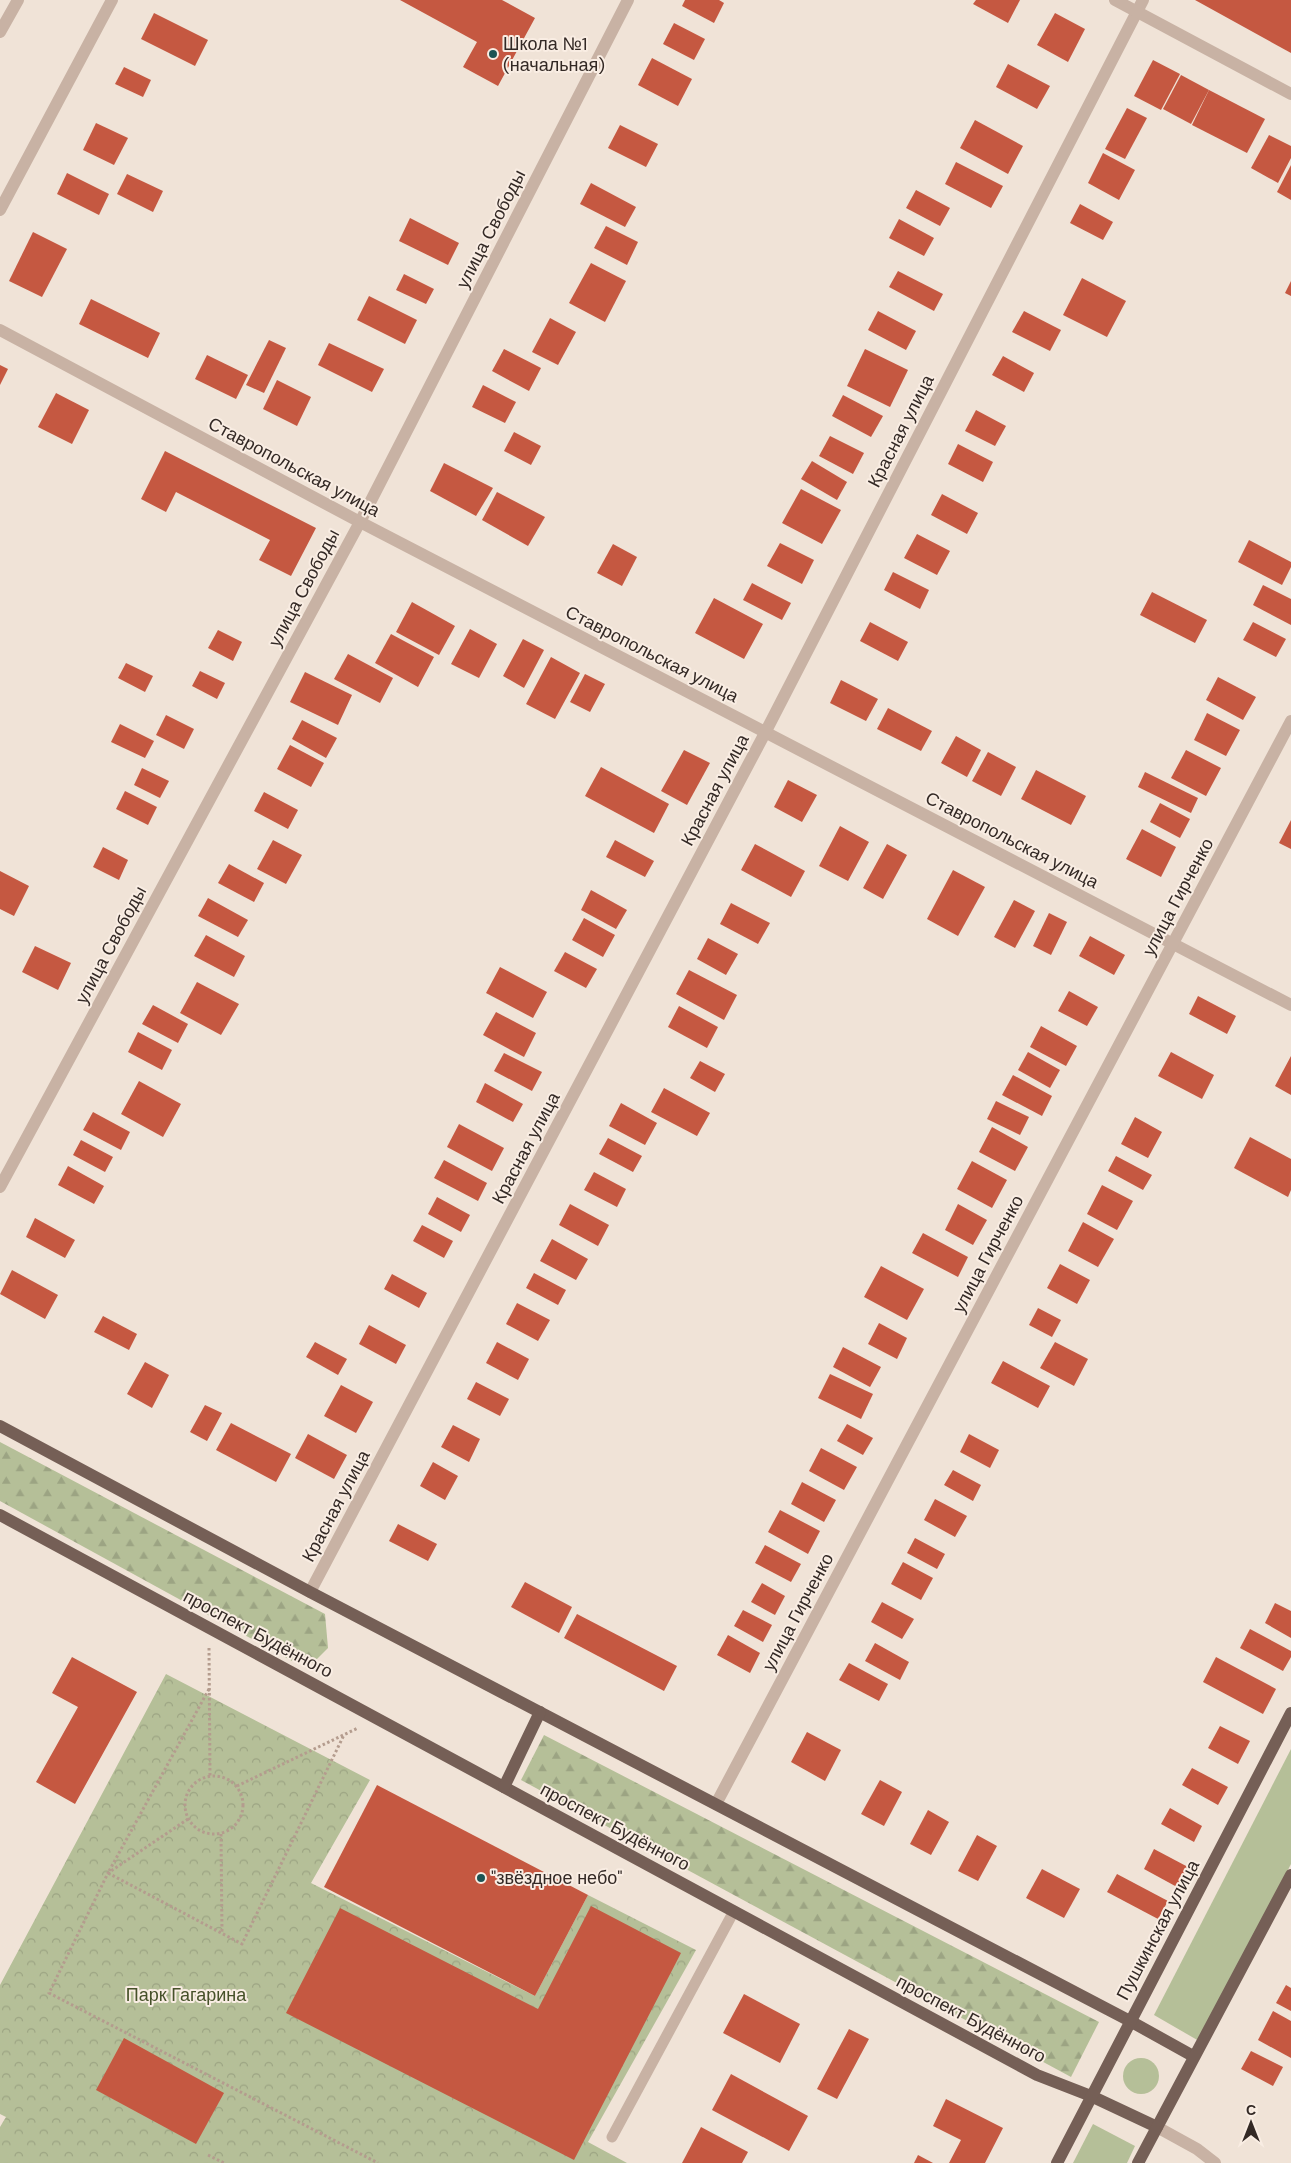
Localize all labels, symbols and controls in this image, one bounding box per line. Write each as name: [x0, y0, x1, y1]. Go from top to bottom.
place label: Школа №1 (начальная): [503, 32, 605, 77]
marker: Школа №1 (начальная): [487, 48, 499, 60]
street label: улица Свободы: [451, 166, 531, 292]
street label: Красная улица: [862, 370, 940, 491]
street label: Ставропольская улица: [204, 412, 385, 523]
street label: улица Свободы: [263, 525, 345, 651]
street label: Ставропольская улица: [561, 600, 743, 709]
street label: Красная улица: [675, 729, 755, 850]
street label: Ставропольская улица: [921, 786, 1103, 895]
street label: улица Гирченко: [1137, 834, 1219, 960]
street label: улица Свободы: [70, 882, 152, 1008]
street label: Красная улица: [486, 1087, 566, 1208]
street label: улица Гирченко: [947, 1191, 1029, 1317]
street label: Красная улица: [296, 1445, 376, 1566]
street label: улица Гирченко: [757, 1549, 839, 1675]
street label: проспект Будённого: [179, 1584, 337, 1684]
street label: проспект Будённого: [536, 1777, 694, 1877]
street label: Пушкинская улица: [1111, 1855, 1206, 2004]
place label: "звёздное небо": [491, 1866, 622, 1890]
marker: "звёздное небо": [475, 1872, 487, 1884]
street label: проспект Будённого: [892, 1969, 1050, 2069]
park label: Парк Гагарина: [126, 1983, 247, 2007]
north arrow: [1226, 2098, 1276, 2148]
text: С: [1246, 2101, 1256, 2119]

